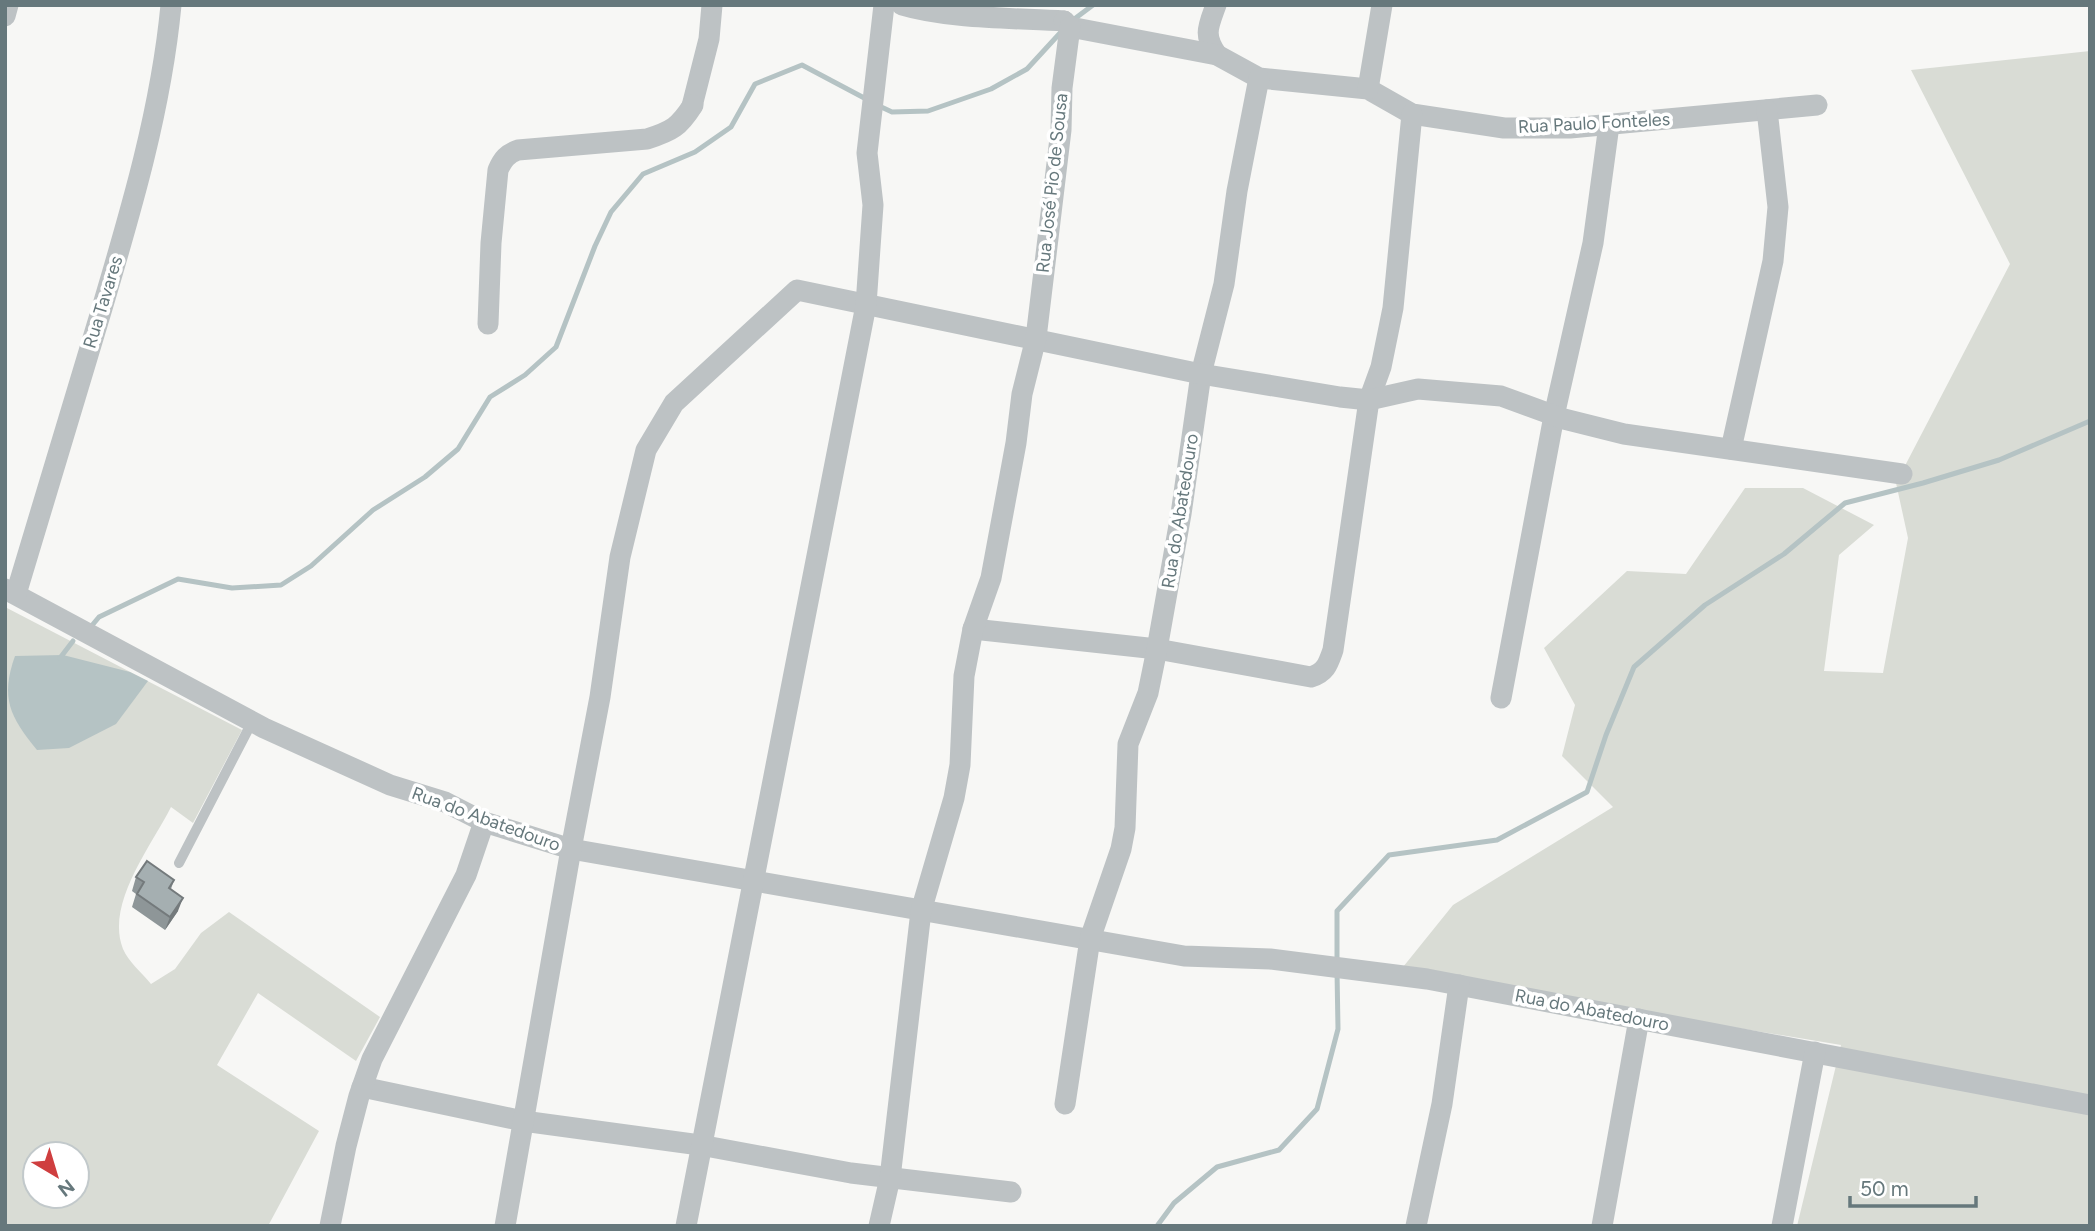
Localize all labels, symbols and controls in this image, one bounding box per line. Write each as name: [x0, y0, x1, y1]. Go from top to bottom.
street label: Rua José Pio de Sousa: [1032, 92, 1072, 274]
street label: Rua Paulo Fonteles: [1517, 108, 1671, 138]
street label: Rua Tavares: [79, 253, 127, 351]
street label: Rua do Abatedouro: [1157, 432, 1203, 590]
street label: Rua do Abatedouro: [409, 782, 563, 856]
street label: Rua do Abatedouro: [1513, 984, 1671, 1036]
north arrow: [21, 1140, 91, 1210]
scale bar: [1850, 1164, 1976, 1208]
text: N: [53, 1174, 79, 1202]
text: 50 m: [1860, 1176, 1909, 1201]

